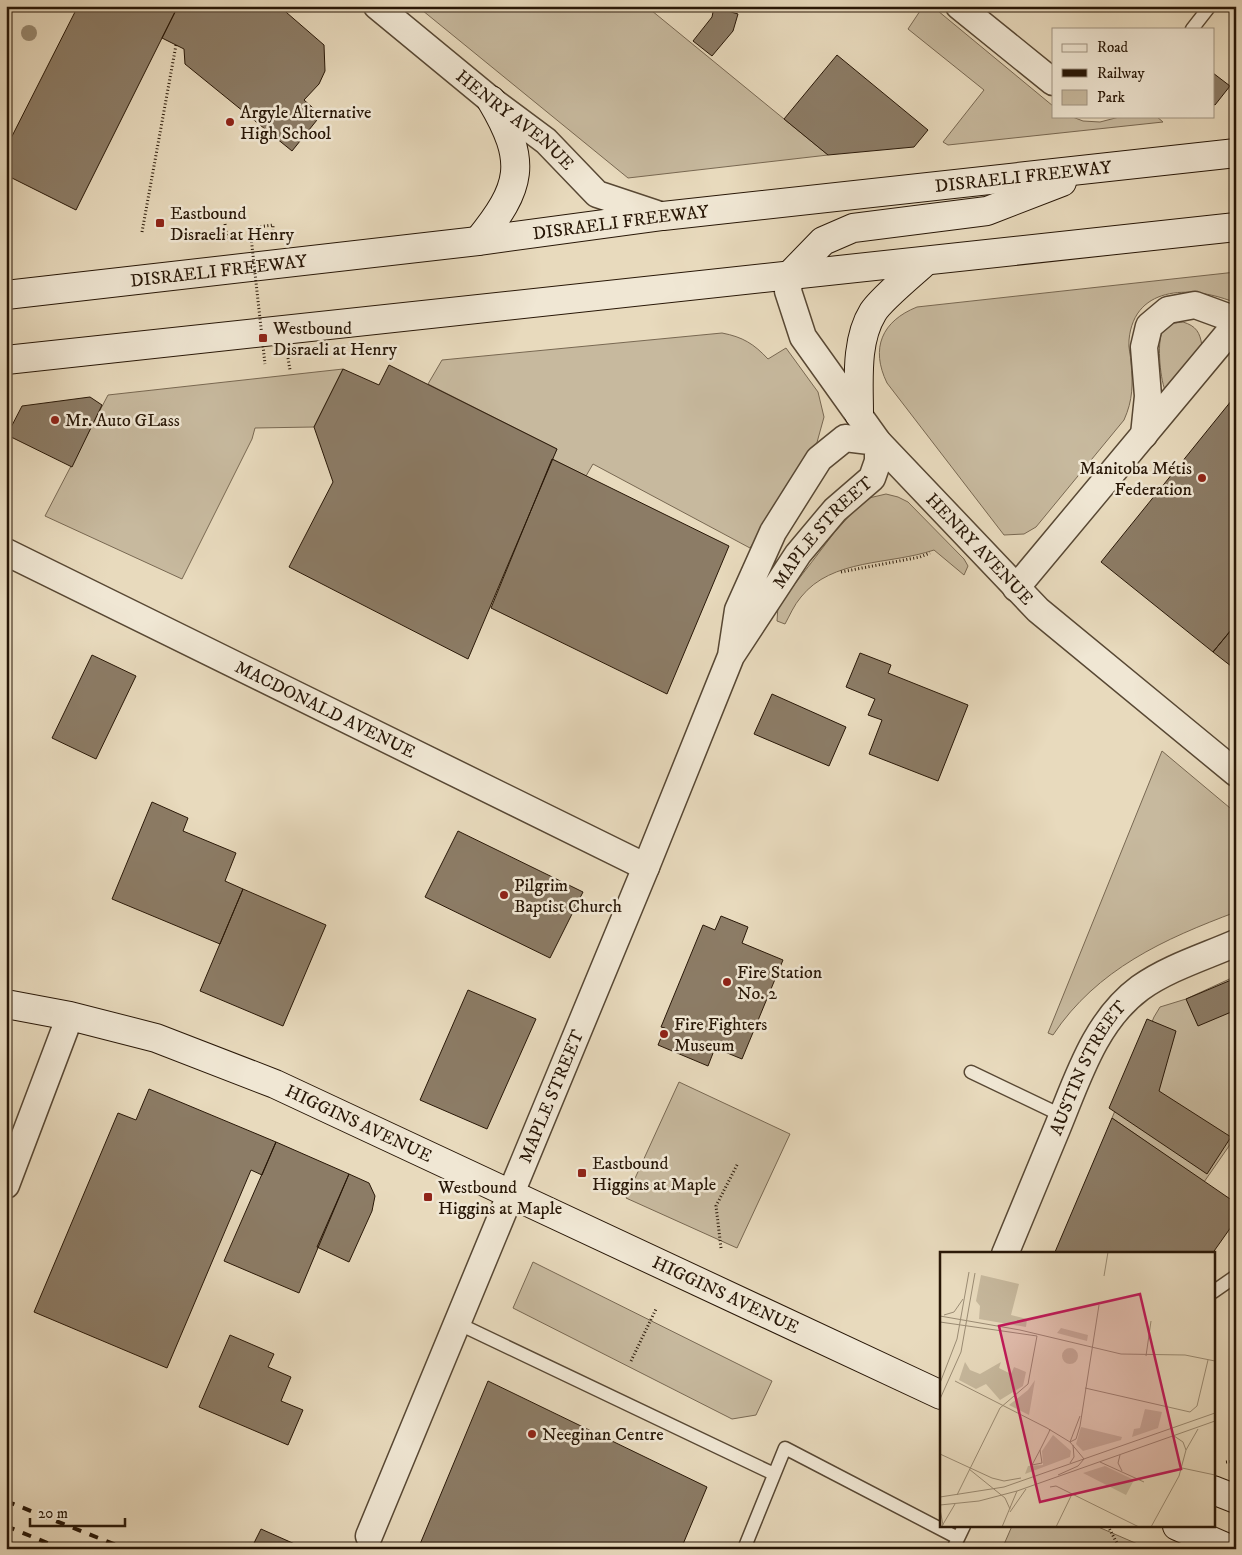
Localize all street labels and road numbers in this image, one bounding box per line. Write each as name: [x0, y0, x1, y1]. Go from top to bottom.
street label: HENRY AVENUE: [451, 66, 578, 175]
street label: DISRAELI FREEWAY: [934, 157, 1113, 198]
street label: DISRAELI FREEWAY: [531, 201, 711, 246]
street label: DISRAELI FREEWAY: [129, 251, 309, 293]
street label: MAPLE STREET: [768, 472, 878, 593]
street label: HENRY AVENUE: [921, 489, 1038, 610]
street label: MACDONALD AVENUE: [231, 656, 419, 764]
street label: AUSTIN STREET: [1045, 996, 1132, 1139]
street label: MAPLE STREET: [515, 1026, 590, 1166]
street label: HIGGINS AVENUE: [282, 1080, 436, 1168]
street label: HIGGINS AVENUE: [648, 1252, 803, 1339]

